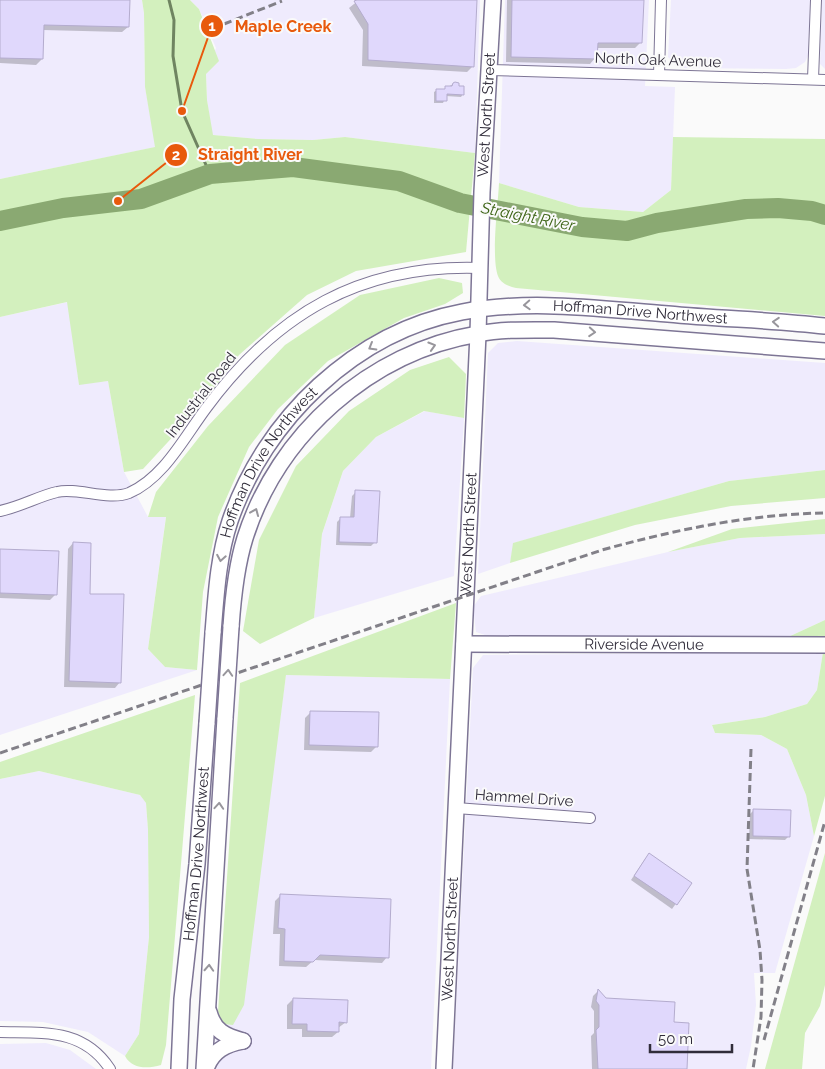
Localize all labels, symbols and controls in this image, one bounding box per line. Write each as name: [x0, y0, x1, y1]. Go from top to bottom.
callout: Maple Creek: [199, 11, 341, 42]
text: 1: [208, 17, 216, 35]
text: Maple Creek: [235, 17, 331, 36]
street label: North Oak Avenue: [594, 49, 722, 71]
street label: West North Street: [474, 52, 499, 178]
callout: Straight River: [163, 139, 312, 170]
text: Straight River: [198, 145, 302, 164]
text: 2: [172, 146, 180, 164]
water label: Straight River: [478, 198, 577, 235]
street label: Hoffman Drive Northwest: [553, 297, 728, 327]
one-way arrow: [523, 300, 531, 311]
one-way arrow: [772, 317, 780, 328]
one-way arrow: [589, 327, 597, 338]
one-way arrow: [369, 341, 378, 351]
one-way arrow: [427, 342, 436, 352]
street label: Industrial Road: [162, 349, 240, 441]
street label: Hoffman Drive Northwest: [216, 383, 321, 540]
street label: West North Street: [457, 472, 481, 597]
one-way arrow: [248, 508, 259, 517]
one-way arrow: [216, 554, 227, 562]
street label: Riverside Avenue: [584, 635, 704, 654]
one-way arrow: [222, 668, 233, 676]
street label: Hoffman Drive Northwest: [180, 766, 213, 942]
street label: Hammel Drive: [474, 786, 574, 810]
one-way arrow: [214, 801, 225, 809]
street label: West North Street: [438, 877, 462, 1002]
one-way arrow: [204, 964, 215, 972]
scale bar: [650, 1022, 732, 1054]
text: 50 m: [658, 1030, 693, 1048]

